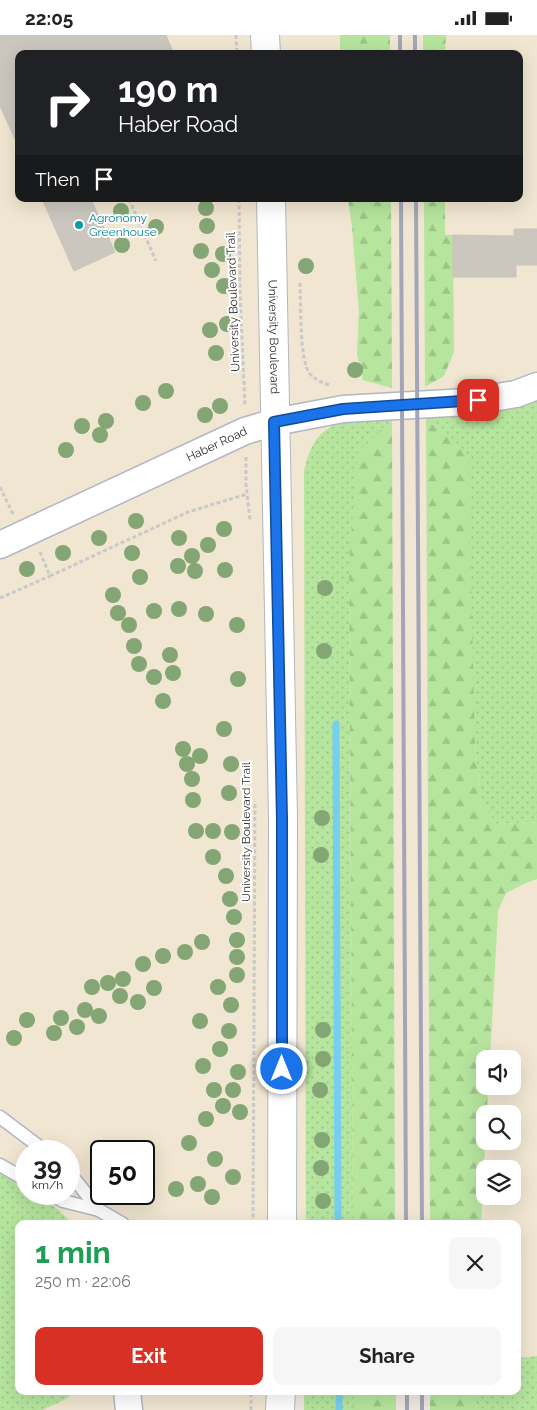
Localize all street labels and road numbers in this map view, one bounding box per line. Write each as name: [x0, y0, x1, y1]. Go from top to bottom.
street label: University Boulevard Trail: [224, 231, 242, 372]
street label: University Boulevard: [266, 280, 282, 394]
street label: Haber Road: [184, 424, 249, 464]
street label: University Boulevard Trail: [239, 761, 253, 902]

